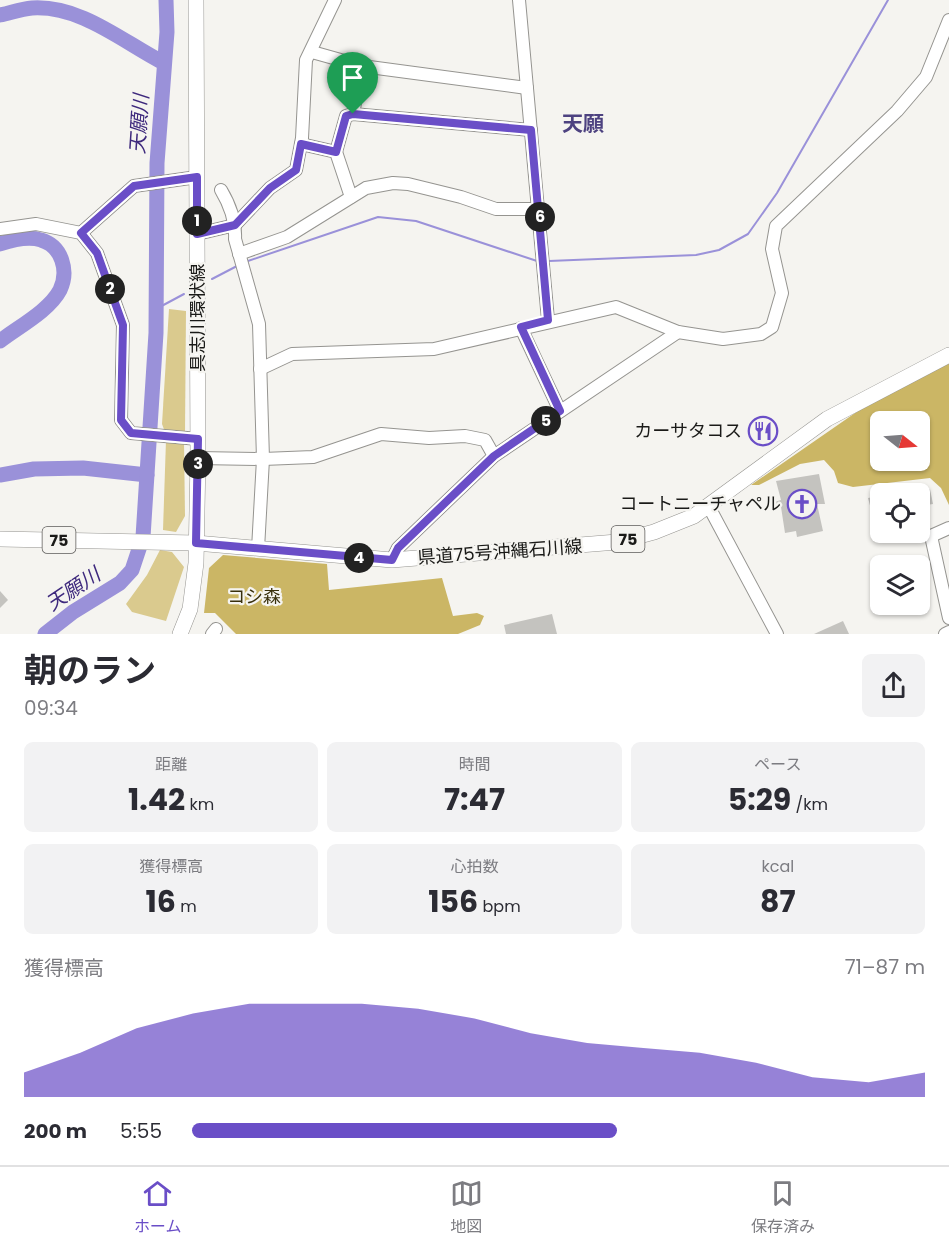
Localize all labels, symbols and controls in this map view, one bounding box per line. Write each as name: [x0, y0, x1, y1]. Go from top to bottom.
pin: [327, 52, 378, 114]
icon: arrive: [336, 61, 369, 94]
water label: 天願川: [123, 91, 155, 155]
district label: 天願: [562, 109, 604, 138]
pin: 6: [525, 202, 555, 232]
text: 6: [535, 205, 545, 228]
pin: 1: [182, 206, 212, 236]
text: 1: [194, 209, 200, 232]
street label: 具志川環状線: [185, 264, 210, 372]
pin: 2: [95, 274, 125, 304]
text: 2: [105, 277, 115, 300]
pin: 5: [531, 406, 561, 436]
text: 5: [541, 409, 551, 432]
north arrow: [870, 411, 930, 471]
map controls: [870, 411, 930, 615]
restaurant icon: カーサタコス: [747, 415, 779, 447]
place label: カーサタコス: [634, 418, 742, 443]
pin: 3: [183, 449, 213, 479]
text: 3: [193, 452, 203, 475]
button: locate: [870, 483, 930, 543]
church icon: コートニーチャペル: [786, 488, 818, 520]
place label: コートニーチャペル: [619, 491, 781, 516]
road number: 75: [612, 526, 644, 552]
road number: 75: [42, 527, 76, 553]
street label: 県道75号沖縄石川線: [417, 533, 583, 570]
pin: 4: [344, 543, 374, 573]
text: 4: [354, 546, 364, 569]
button: layers: [870, 555, 930, 615]
water label: 天願川: [40, 559, 107, 617]
park label: コシ森: [227, 584, 281, 609]
text: 朝のラン: [24, 647, 156, 694]
button: share: [862, 654, 925, 717]
text: 09:34: [24, 694, 78, 722]
text: 距離: [155, 753, 187, 776]
text: 時間: [458, 753, 491, 776]
text: ペース: [754, 753, 801, 776]
text: 1.42: [128, 778, 185, 821]
text: 7:47: [444, 778, 505, 821]
text: 5:29: [728, 778, 791, 821]
text: km: [185, 793, 214, 816]
text: /km: [791, 793, 828, 816]
text: 獲得標高: [139, 855, 203, 878]
text: 心拍数: [450, 855, 499, 878]
text: kcal: [761, 855, 794, 878]
text: 16: [146, 880, 176, 923]
text: 156: [428, 880, 478, 923]
text: 87: [760, 880, 796, 923]
text: m: [176, 895, 197, 918]
text: bpm: [478, 895, 521, 918]
text: 71–87 m: [845, 953, 925, 981]
text: 獲得標高: [24, 954, 104, 982]
text: 200 m: [24, 1117, 87, 1145]
text: 5:55: [120, 1117, 162, 1145]
tab: ホーム: [134, 1177, 182, 1239]
tab: 地図: [450, 1177, 483, 1239]
tab: 保存済み: [751, 1177, 815, 1239]

